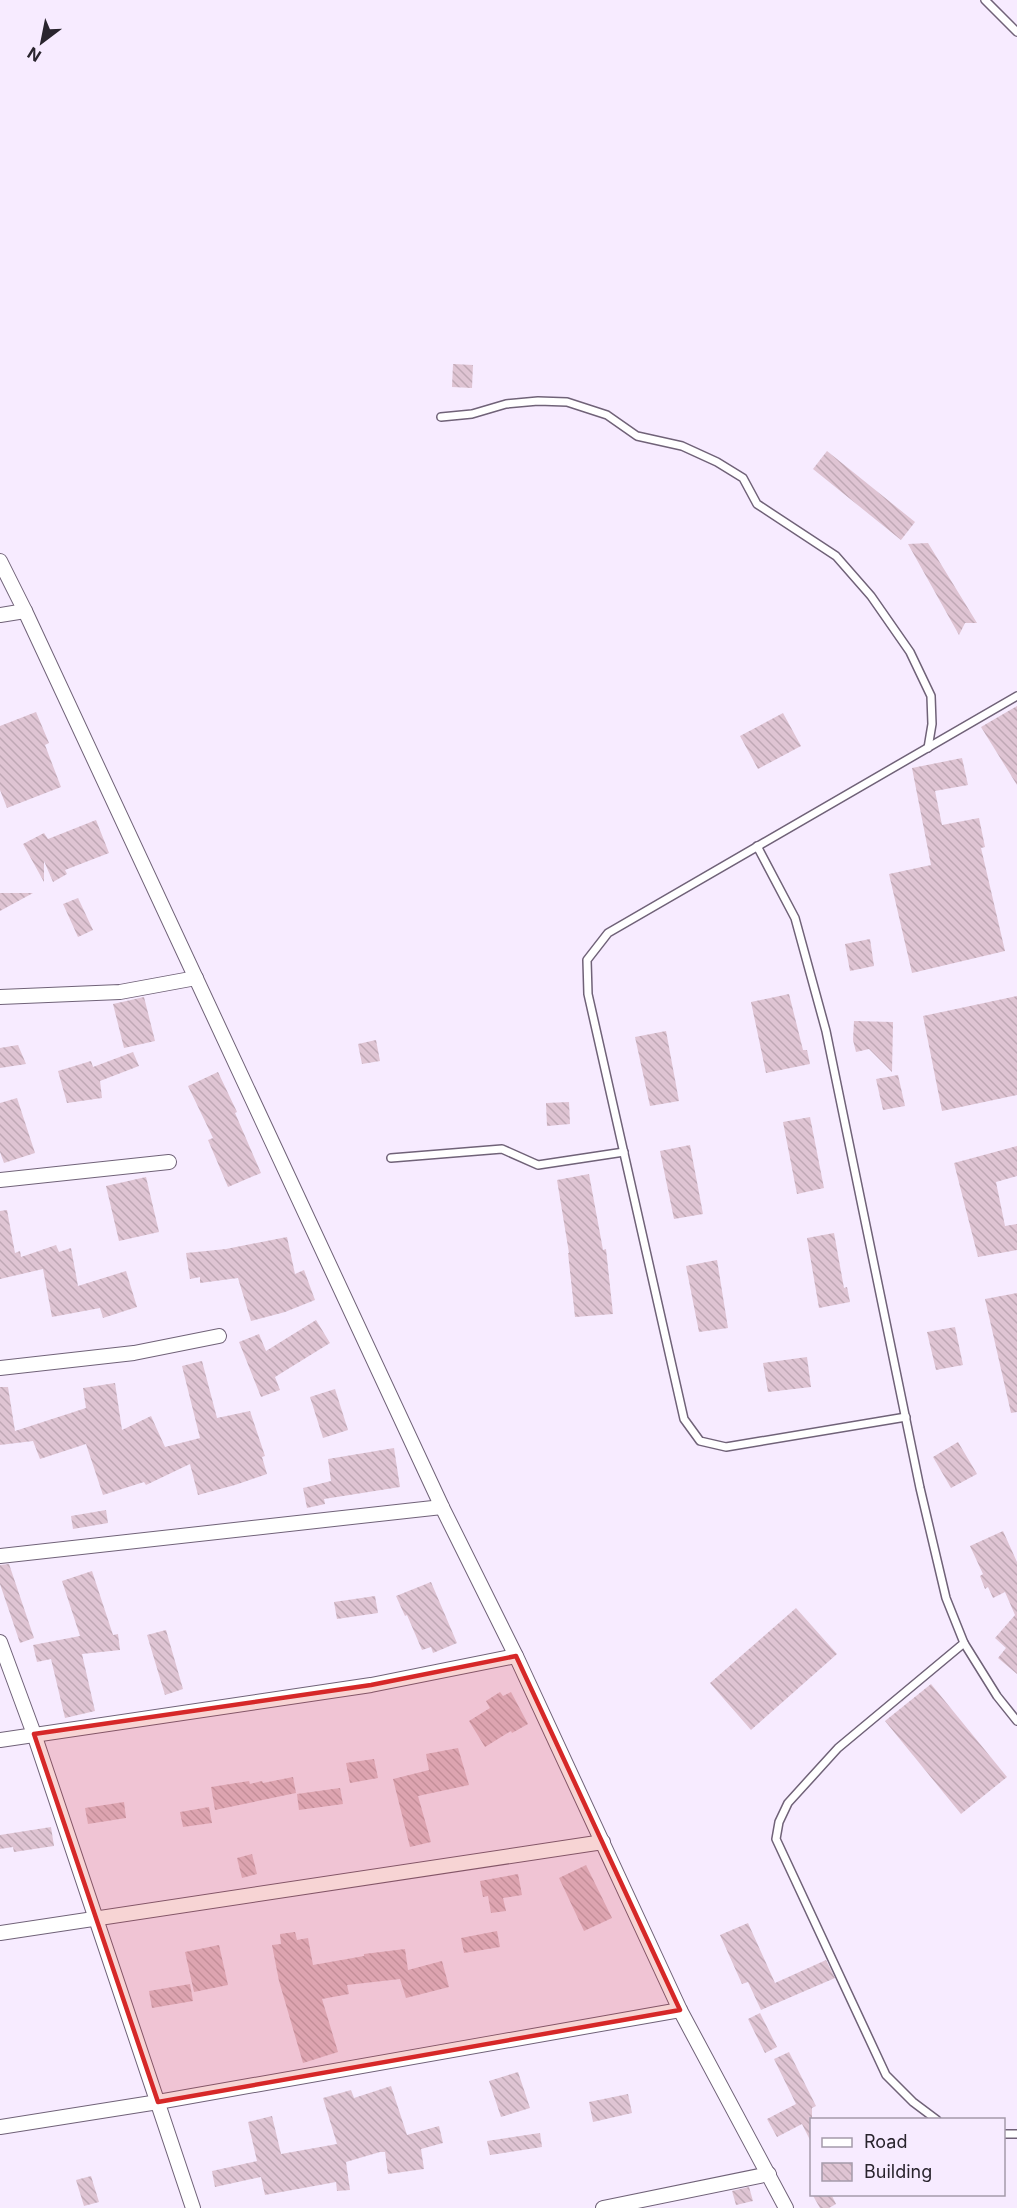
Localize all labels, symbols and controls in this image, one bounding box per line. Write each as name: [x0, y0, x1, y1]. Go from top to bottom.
north arrow: [12, 12, 72, 72]
text: N: [24, 43, 45, 66]
legend: [810, 2118, 1005, 2196]
text: Road: [864, 2131, 907, 2152]
text: Building: [864, 2161, 932, 2182]

